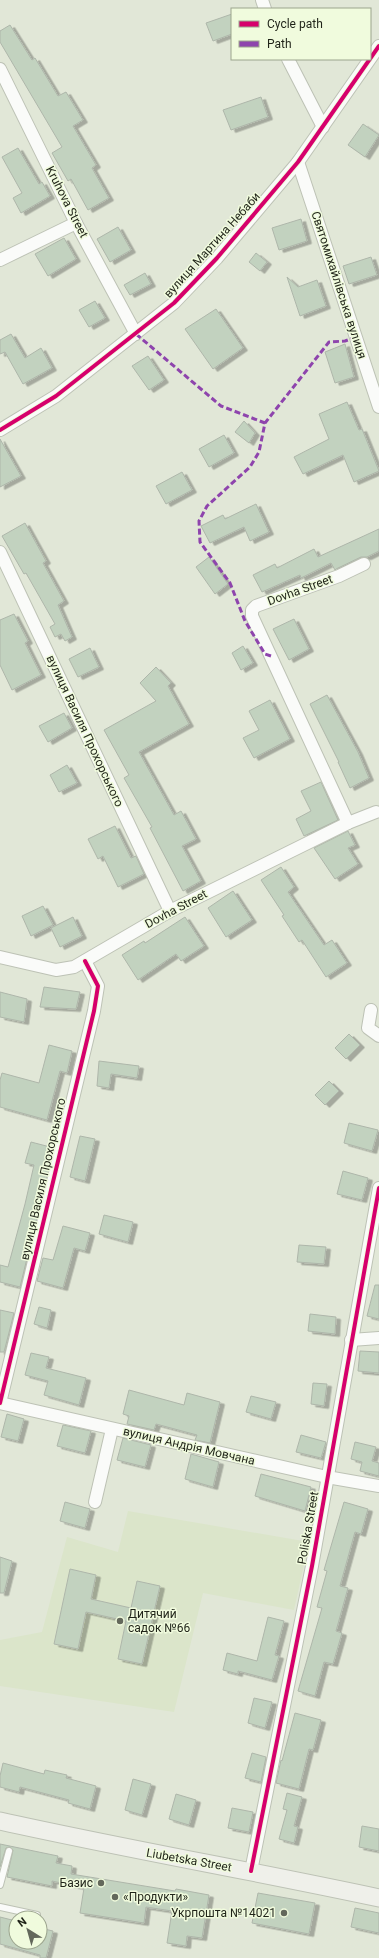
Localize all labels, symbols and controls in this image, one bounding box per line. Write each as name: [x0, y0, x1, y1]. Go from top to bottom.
legend: [231, 8, 371, 60]
text: Cycle path: [267, 17, 323, 31]
text: Path: [267, 37, 292, 51]
street label: Kruhova Street: [43, 164, 91, 240]
street label: вулиця Мартина Небаби: [161, 189, 263, 301]
street label: Святомихайлівська вулиця: [309, 209, 369, 361]
street label: Dovha Street: [266, 572, 335, 608]
street label: вулиця Василя Прохорського: [44, 653, 126, 809]
street label: Dovha Street: [143, 887, 209, 931]
street label: вулиця Василя Прохорського: [18, 1097, 68, 1261]
street label: вулиця Андрія Мовчана: [122, 1424, 256, 1468]
street label: Poliska Street: [295, 1490, 321, 1565]
place label: Дитячий садок №66: [128, 1607, 190, 1635]
marker: Дитячий садок №66: [115, 1616, 125, 1626]
street label: Liubetska Street: [145, 1846, 233, 1874]
place label: Базис: [60, 1876, 93, 1890]
marker: Базис: [96, 1878, 106, 1888]
place label: «Продукти»: [123, 1890, 188, 1904]
marker: «Продукти»: [110, 1892, 120, 1902]
place label: Укрпошта №14021: [171, 1906, 276, 1920]
marker: Укрпошта №14021: [279, 1908, 289, 1918]
north arrow: [8, 1910, 48, 1950]
text: N: [15, 1915, 29, 1930]

